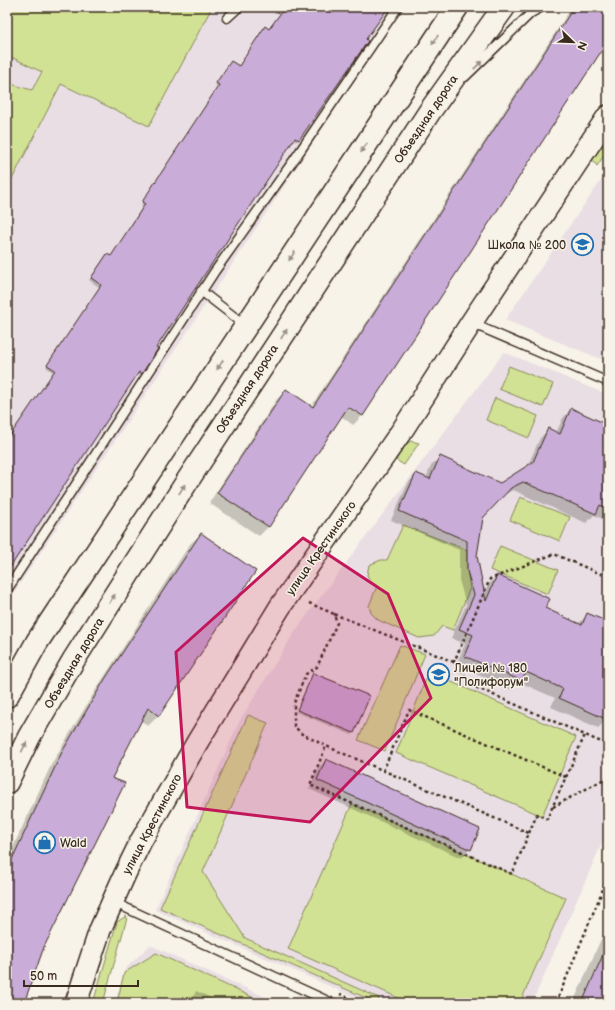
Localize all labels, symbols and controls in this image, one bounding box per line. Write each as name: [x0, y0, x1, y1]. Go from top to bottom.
north arrow: [553, 22, 593, 62]
one-way arrow: [431, 34, 439, 45]
text: N: [574, 39, 589, 52]
one-way arrow: [473, 60, 483, 69]
street label: Объездная дорога: [391, 72, 462, 166]
one-way arrow: [360, 142, 367, 154]
school or university icon: Школа № 200: [569, 232, 595, 258]
place label: Школа № 200: [488, 238, 566, 253]
one-way arrow: [288, 251, 296, 262]
one-way arrow: [280, 329, 288, 339]
street label: Объездная дорога: [213, 342, 282, 437]
one-way arrow: [216, 360, 224, 370]
one-way arrow: [178, 483, 185, 495]
street label: улица Крестинского: [283, 498, 360, 598]
one-way arrow: [109, 593, 116, 605]
street label: Объездная дорога: [41, 615, 108, 712]
place label: Лицей № 180 "Полифорум": [453, 661, 528, 690]
school or university icon: Лицей № 180 "Полифорум": [425, 662, 451, 688]
one-way arrow: [21, 741, 27, 753]
street label: улица Крестинского: [120, 771, 185, 877]
shop icon: Wald: [32, 830, 58, 856]
place label: Wald: [60, 836, 87, 851]
scale bar: [24, 962, 138, 988]
text: 50 m: [30, 969, 57, 984]

